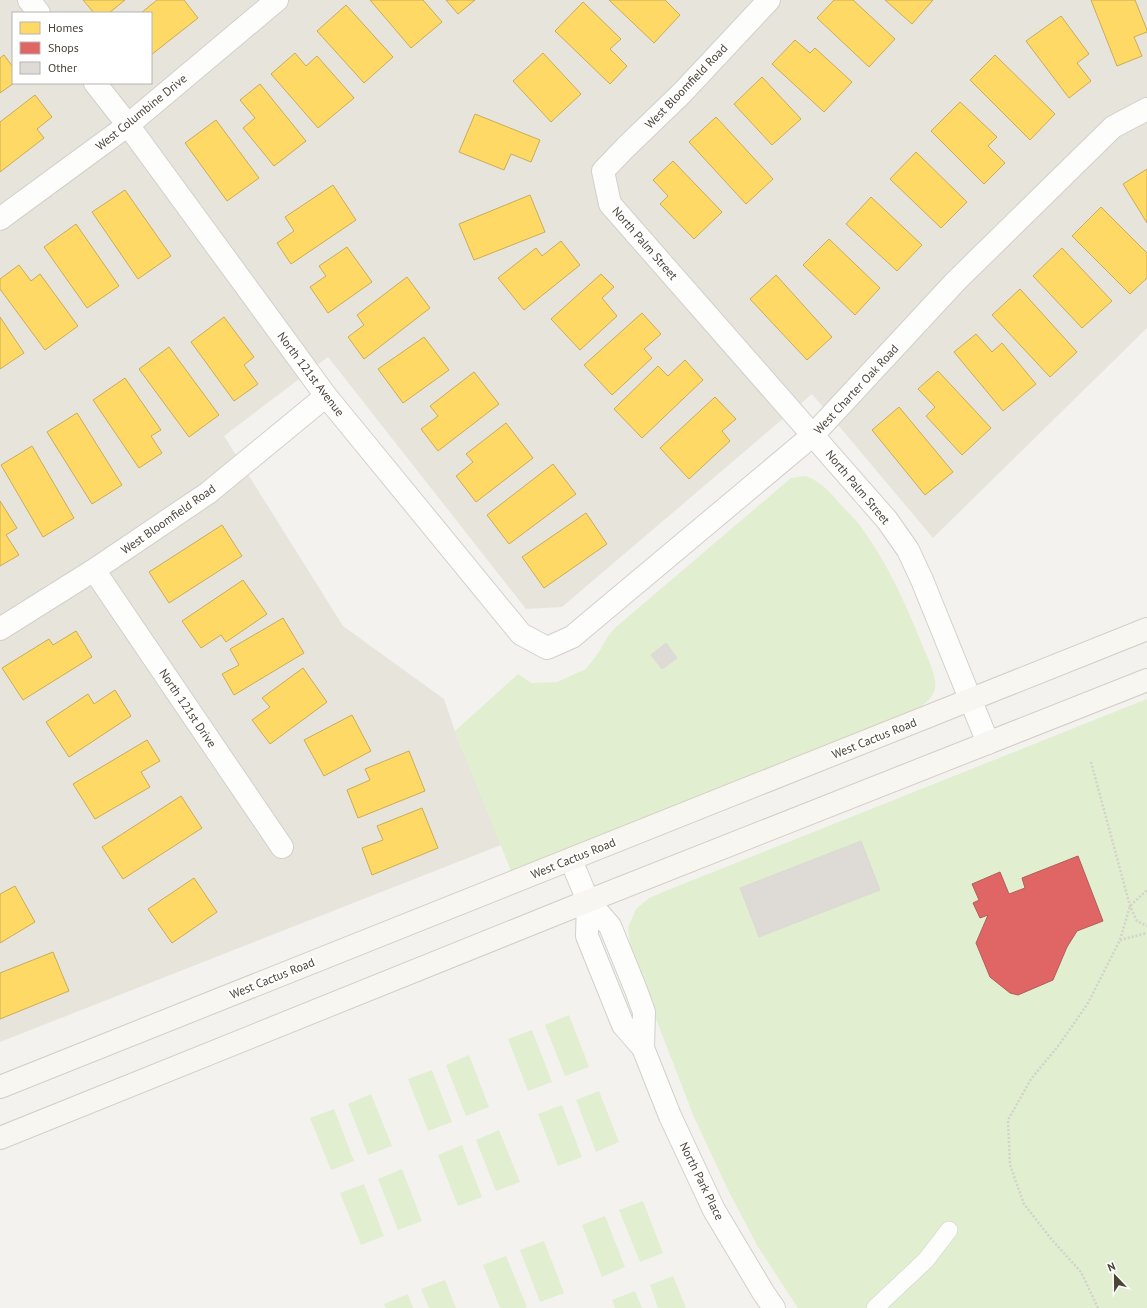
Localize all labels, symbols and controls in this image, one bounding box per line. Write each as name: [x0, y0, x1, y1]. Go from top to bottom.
legend: [12, 12, 152, 84]
text: Homes: [48, 20, 83, 35]
text: Shops: [48, 40, 79, 55]
street label: West Bloomfield Road: [642, 40, 730, 132]
text: Other: [48, 60, 77, 75]
street label: West Columbine Drive: [92, 71, 190, 153]
street label: North Palm Street: [609, 203, 681, 283]
street label: North 121st Avenue: [274, 329, 348, 419]
street label: West Charter Oak Road: [811, 341, 901, 437]
street label: North Palm Street: [823, 447, 893, 527]
street label: West Bloomfield Road: [118, 481, 218, 557]
street label: North 121st Drive: [156, 666, 220, 750]
street label: West Cactus Road: [829, 714, 919, 762]
street label: West Cactus Road: [528, 834, 618, 882]
street label: West Cactus Road: [227, 954, 317, 1002]
street label: North Park Place: [677, 1139, 727, 1223]
north arrow: [1095, 1256, 1135, 1296]
text: N: [1105, 1259, 1117, 1275]

